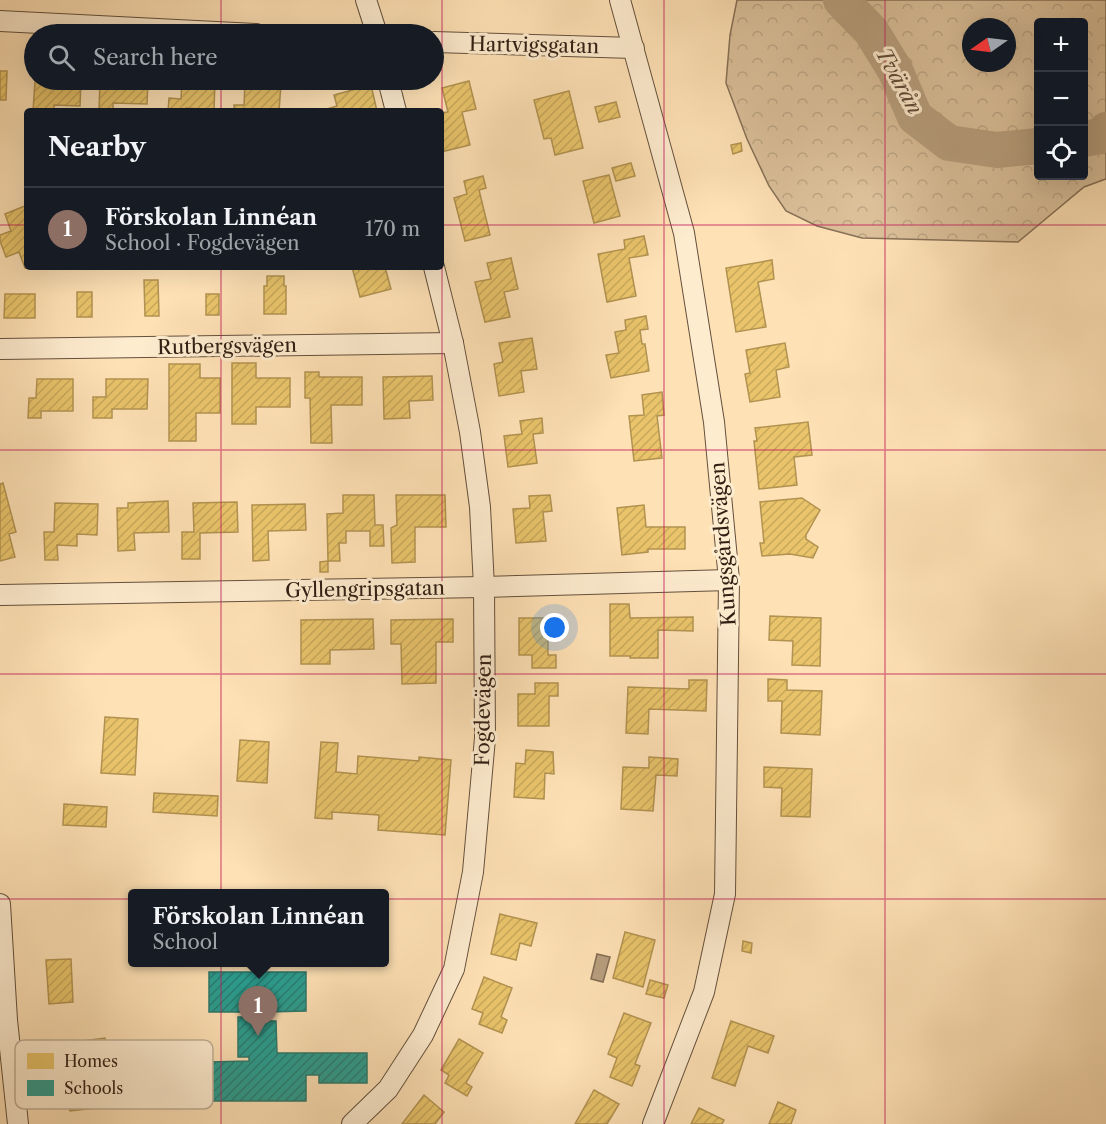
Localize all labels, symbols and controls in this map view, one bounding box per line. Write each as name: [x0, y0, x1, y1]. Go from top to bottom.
north arrow: [962, 18, 1016, 72]
map controls: [1034, 18, 1088, 180]
button: +: [1034, 18, 1088, 72]
search box: [24, 24, 444, 90]
street label: Hartvigsgatan: [469, 32, 600, 58]
icon: search: [45, 41, 78, 74]
water label: Tvärån: [871, 43, 928, 118]
text: Search here: [93, 44, 218, 71]
button: −: [1034, 72, 1088, 126]
button: locate: [1034, 126, 1088, 180]
text: Nearby: [48, 131, 146, 163]
text: Förskolan Linnéan: [105, 204, 317, 231]
text: 1: [63, 217, 72, 241]
text: 170 m: [365, 217, 420, 241]
text: School · Fogdevägen: [105, 231, 300, 255]
street label: Rutbergsvägen: [157, 333, 298, 359]
street label: Kungsgårdsvägen: [705, 461, 741, 627]
street label: Gyllengripsgatan: [285, 576, 446, 602]
your location: [540, 613, 569, 642]
street label: Fogdevägen: [470, 653, 496, 767]
popup: [128, 889, 389, 967]
text: Förskolan Linnéan: [152, 903, 365, 930]
text: School: [152, 930, 218, 954]
pin: 1: [238, 986, 278, 1036]
legend: [15, 1040, 213, 1109]
text: Homes: [64, 1051, 118, 1071]
text: Schools: [64, 1078, 123, 1098]

